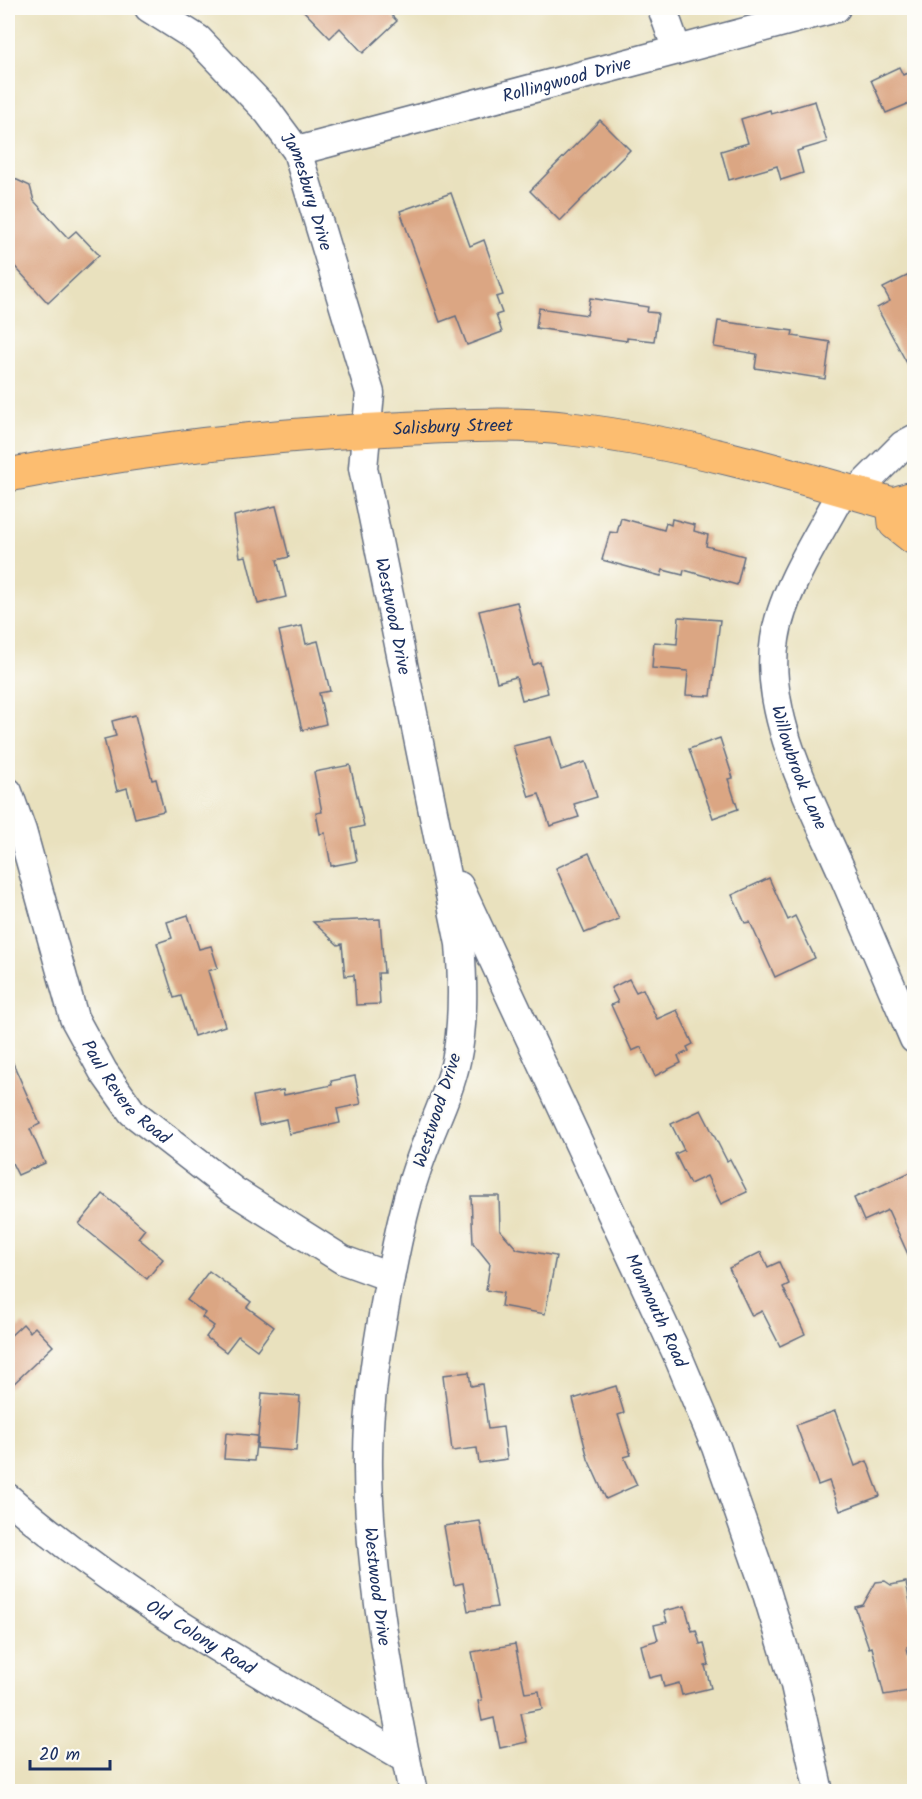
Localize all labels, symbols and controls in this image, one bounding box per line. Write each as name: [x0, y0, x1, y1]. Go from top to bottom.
street label: Rollingwood Drive: [499, 50, 635, 112]
street label: Jamesbury Drive: [272, 126, 339, 255]
street label: Salisbury Street: [392, 412, 514, 445]
street label: Westwood Drive: [366, 555, 418, 678]
street label: Willowbrook Lane: [762, 703, 834, 835]
street label: Paul Revere Road: [73, 1035, 177, 1153]
street label: Westwood Drive: [406, 1049, 471, 1172]
street label: Monmouth Road: [616, 1249, 695, 1373]
street label: Westwood Drive: [355, 1526, 398, 1648]
street label: Old Colony Road: [139, 1593, 261, 1684]
scale bar: [30, 1733, 110, 1771]
text: 20 m: [39, 1741, 80, 1770]

